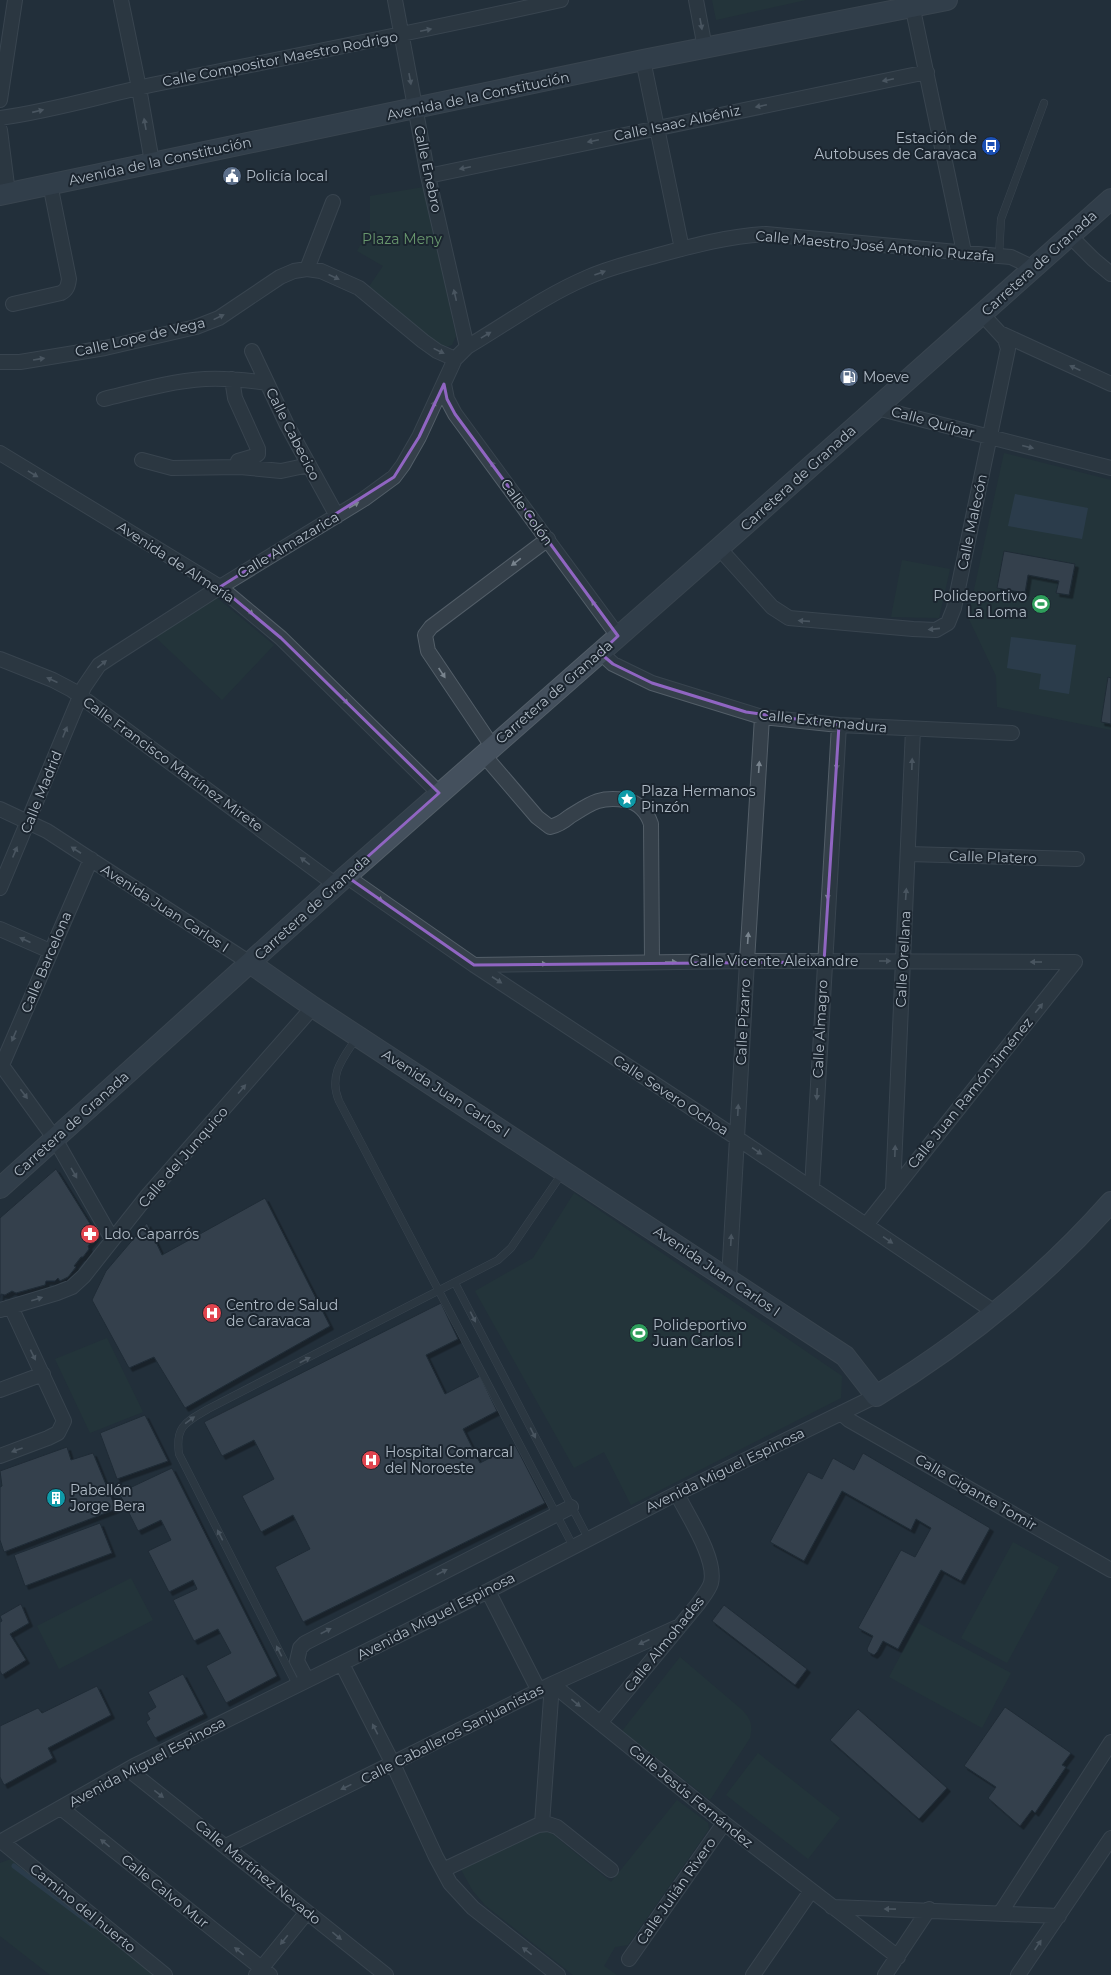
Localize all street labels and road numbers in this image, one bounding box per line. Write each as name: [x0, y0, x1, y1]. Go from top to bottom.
street label: Calle Compositor Maestro Rodrigo: [161, 27, 400, 91]
street label: Avenida de la Constitución: [385, 68, 571, 124]
street label: Calle Isaac Albéniz: [612, 101, 742, 145]
street label: Calle Enebro: [410, 124, 446, 214]
street label: Avenida de la Constitución: [67, 133, 253, 189]
street label: Carretera de Granada: [977, 206, 1101, 320]
street label: Calle Maestro José Antonio Ruzafa: [755, 227, 995, 265]
street label: Calle Lope de Vega: [73, 313, 207, 361]
street label: Calle Cabecico: [262, 385, 324, 484]
street label: Calle Quípar: [889, 402, 977, 442]
street label: Carretera de Granada: [736, 421, 860, 535]
street label: Calle Malecón: [953, 472, 991, 572]
street label: Calle Colón: [497, 475, 557, 549]
street label: Calle Almazarica: [234, 508, 342, 582]
street label: Avenida de Almería: [114, 517, 238, 607]
street label: Carretera de Granada: [492, 636, 616, 748]
street label: Calle Francisco Martínez Mirete: [79, 693, 267, 835]
street label: Calle Extremadura: [758, 705, 888, 737]
street label: Calle Madrid: [16, 748, 66, 836]
street label: Calle Platero: [949, 846, 1037, 868]
street label: Carretera de Granada: [250, 850, 374, 964]
street label: Avenida Juan Carlos I: [98, 860, 232, 956]
street label: Calle Barcelona: [17, 909, 75, 1015]
street label: Calle Orellana: [891, 910, 915, 1008]
street label: Calle Vicente Aleixandre: [690, 952, 858, 970]
street label: Calle Pizarro: [732, 978, 754, 1066]
street label: Calle Almagro: [808, 979, 832, 1079]
street label: Calle Juan Ramón Jiménez: [903, 1014, 1037, 1172]
street label: Avenida Juan Carlos I: [379, 1045, 513, 1141]
street label: Calle Severo Ochoa: [610, 1051, 732, 1139]
street label: Carretera de Granada: [9, 1067, 133, 1181]
street label: Calle del Junquico: [134, 1103, 232, 1211]
street label: Avenida Juan Carlos I: [650, 1222, 784, 1320]
street label: Avenida Miguel Espinosa: [642, 1424, 808, 1516]
street label: Calle Gigante Tomir: [912, 1450, 1040, 1534]
street label: Avenida Miguel Espinosa: [354, 1568, 518, 1664]
street label: Calle Almohades: [620, 1592, 708, 1695]
street label: Calle Caballeros Sanjuanistas: [358, 1680, 546, 1788]
street label: Avenida Miguel Espinosa: [66, 1713, 228, 1811]
street label: Calle Jesús Fernández: [625, 1740, 757, 1852]
street label: Calle Martínez Nevado: [191, 1816, 325, 1928]
street label: Calle Julián Rivero: [632, 1834, 720, 1948]
street label: Calle Calvo Mur: [117, 1850, 213, 1932]
street label: Camino del huerto: [26, 1860, 140, 1956]

